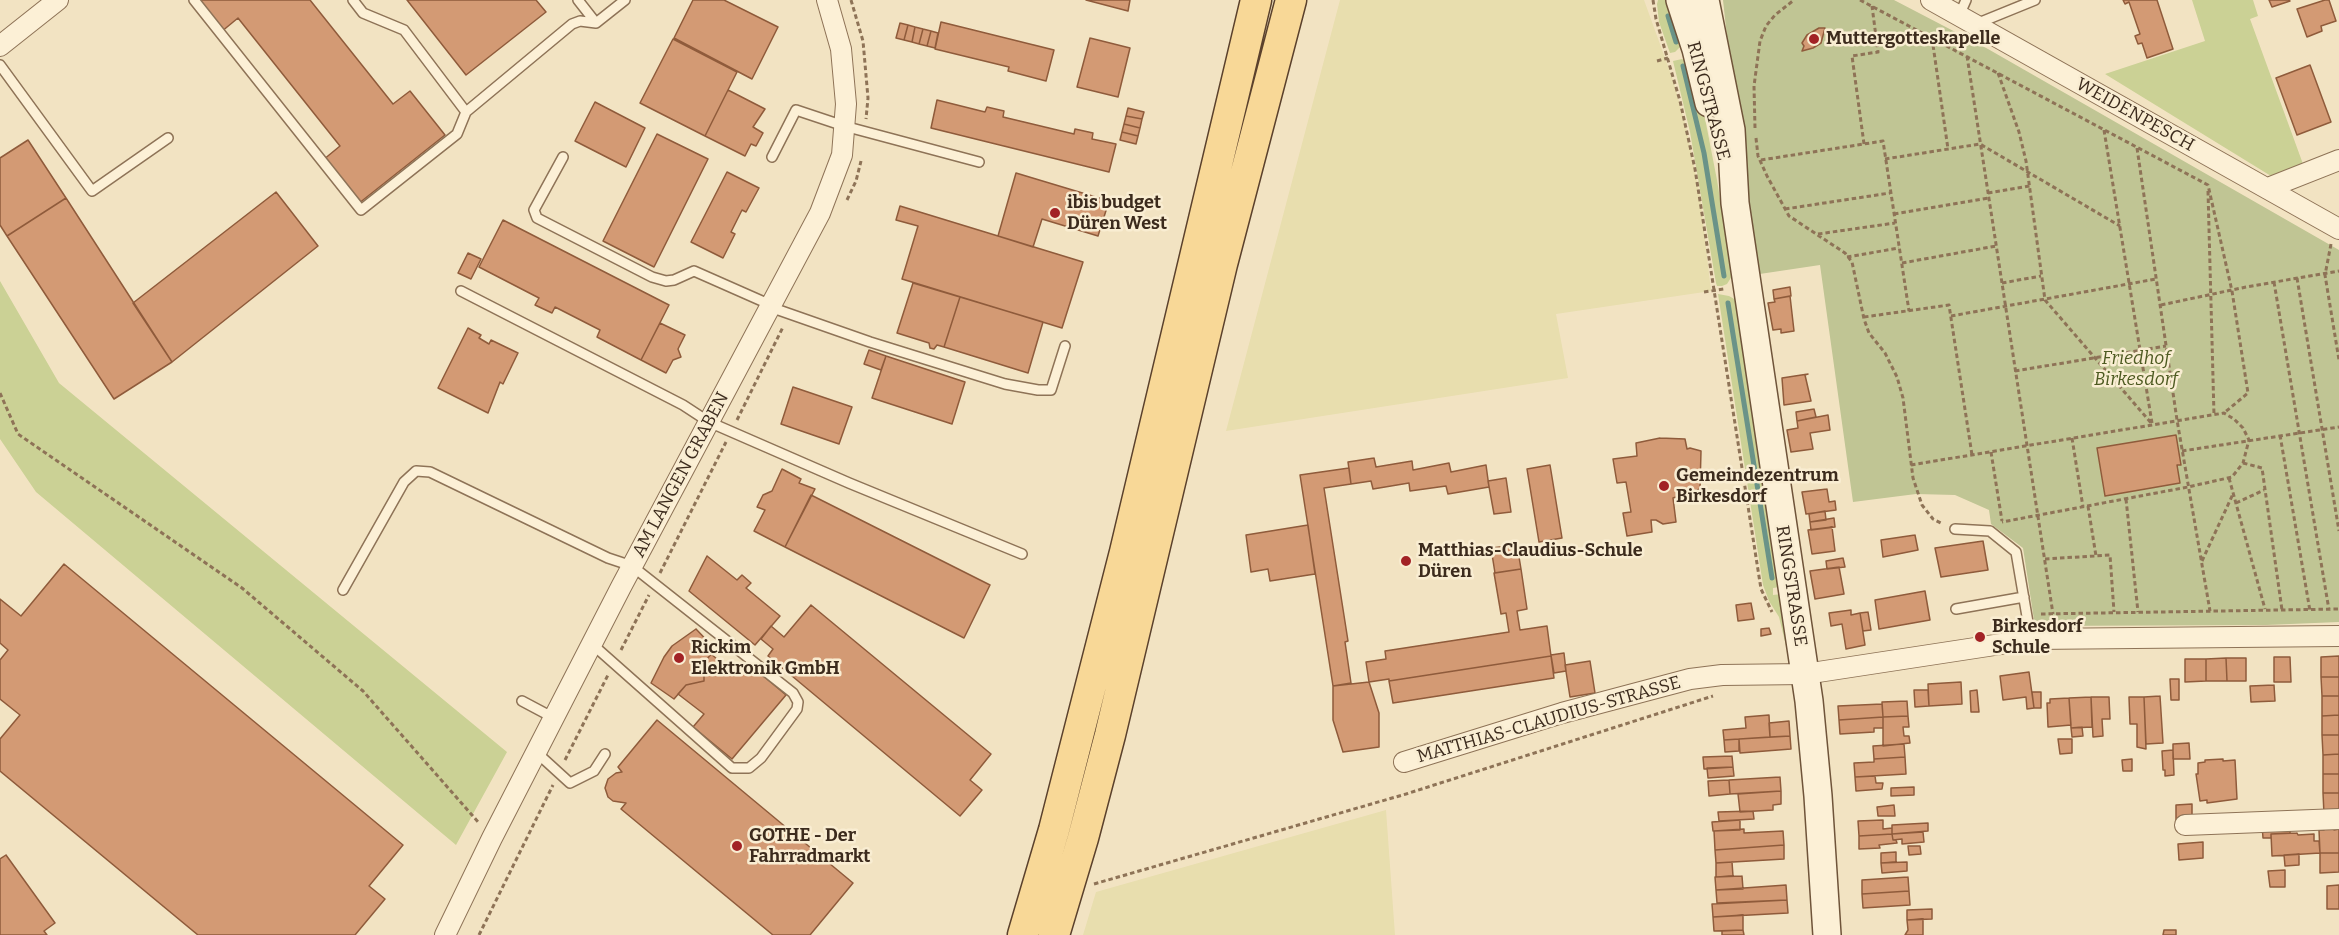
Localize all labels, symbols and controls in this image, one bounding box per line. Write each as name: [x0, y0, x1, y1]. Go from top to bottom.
place label: Muttergotteskapelle: [1826, 28, 2000, 50]
marker: Muttergotteskapelle: [1807, 32, 1821, 46]
street label: RINGSTRASSE: [1682, 39, 1734, 163]
street label: WEIDENPESCH: [2072, 74, 2198, 156]
place label: ibis budget Düren West: [1067, 192, 1167, 234]
marker: ibis budget Düren West: [1048, 206, 1062, 220]
park label: Friedhof Birkesdorf: [2094, 348, 2178, 391]
street label: AM LANGEN GRABEN: [628, 389, 734, 561]
place label: Gemeindezentrum Birkesdorf: [1676, 465, 1839, 508]
marker: Gemeindezentrum Birkesdorf: [1657, 479, 1671, 493]
street label: RINGSTRASSE: [1771, 524, 1811, 648]
place label: Matthias-Claudius-Schule Düren: [1418, 540, 1643, 582]
marker: Matthias-Claudius-Schule Düren: [1399, 554, 1413, 568]
place label: Birkesdorf Schule: [1992, 616, 2082, 658]
marker: Birkesdorf Schule: [1973, 630, 1987, 644]
place label: Rickim Elektronik GmbH: [691, 637, 840, 680]
marker: Rickim Elektronik GmbH: [672, 651, 686, 665]
street label: MATTHIAS-CLAUDIUS-STRASSE: [1415, 672, 1683, 768]
place label: GOTHE - Der Fahrradmarkt: [749, 825, 870, 868]
marker: GOTHE - Der Fahrradmarkt: [730, 839, 744, 853]

